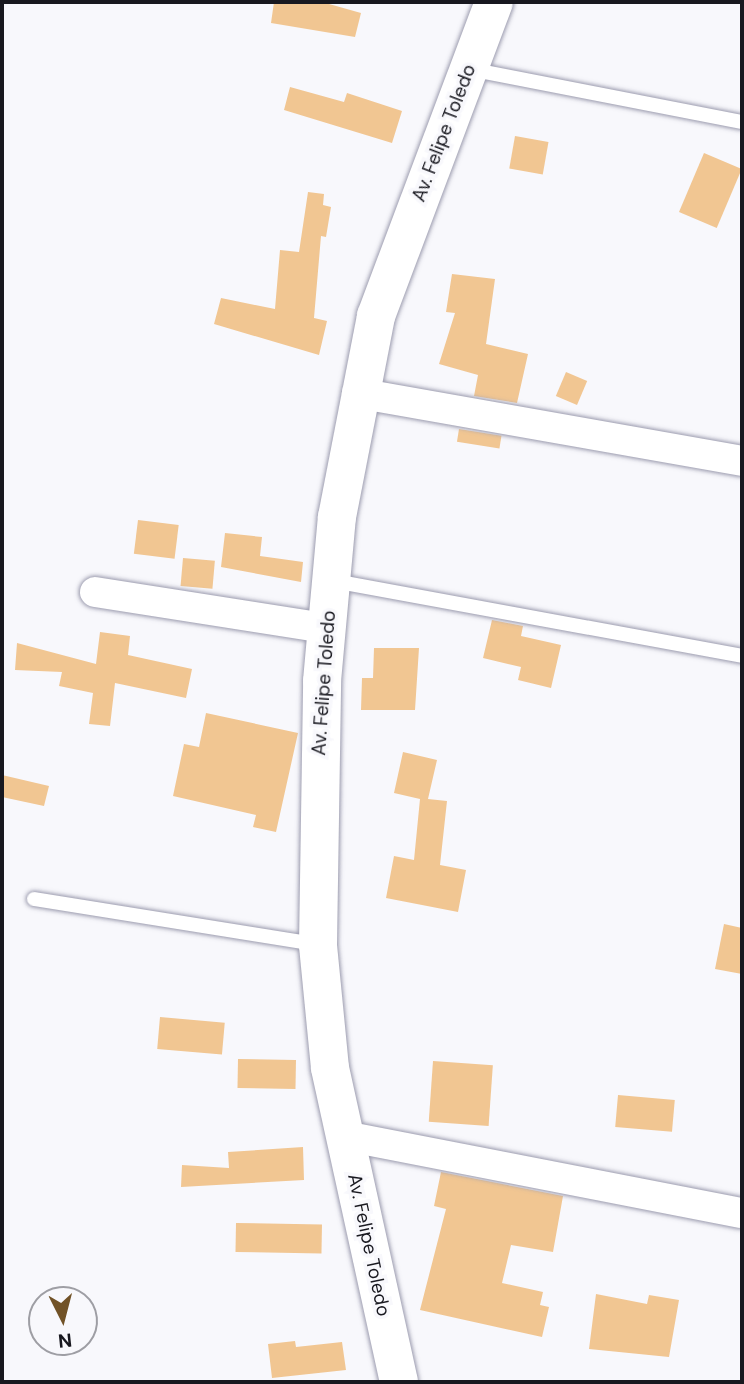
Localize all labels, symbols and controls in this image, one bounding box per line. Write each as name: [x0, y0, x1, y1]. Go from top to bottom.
street label: Av. Felipe Toledo: [407, 61, 481, 205]
street label: Av. Felipe Toledo: [308, 610, 340, 756]
street label: Av. Felipe Toledo: [343, 1172, 395, 1318]
north arrow: [28, 1286, 98, 1356]
text: N: [57, 1327, 73, 1354]

